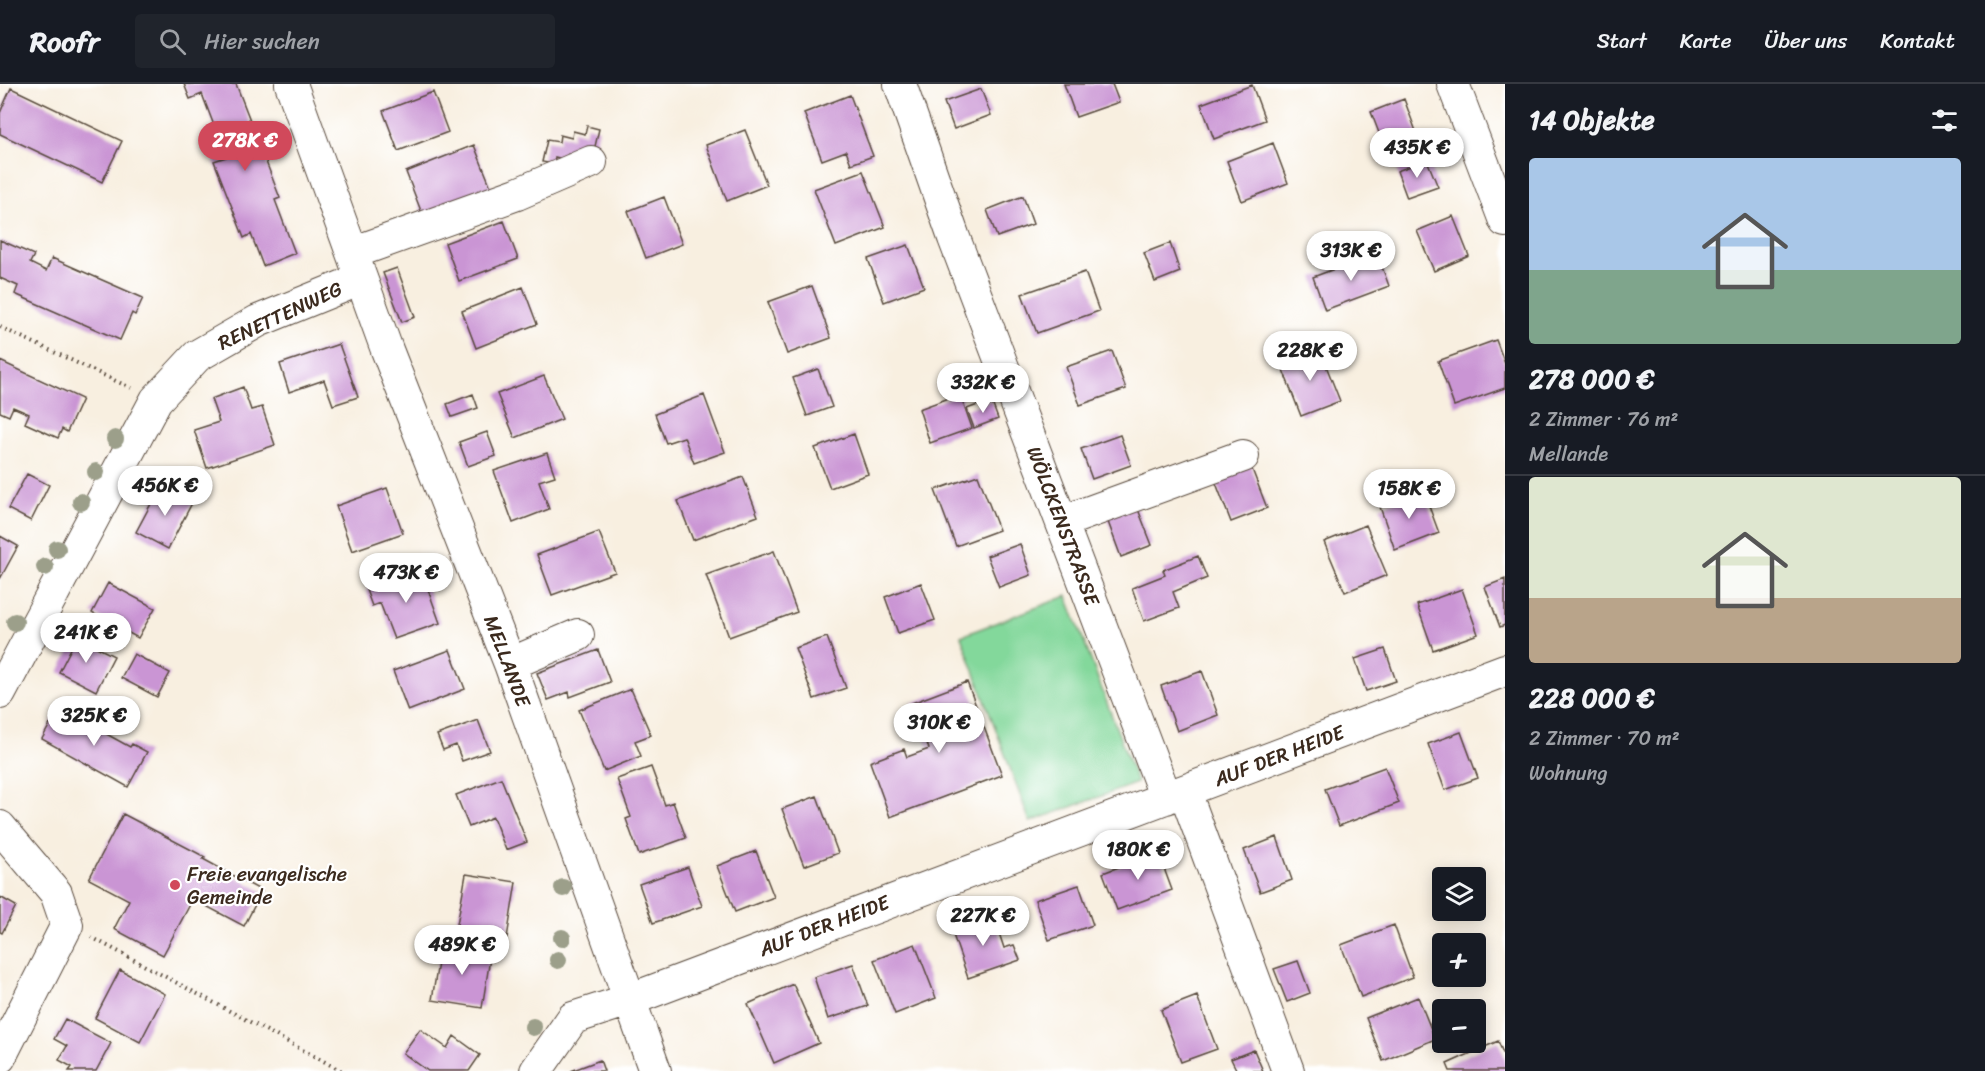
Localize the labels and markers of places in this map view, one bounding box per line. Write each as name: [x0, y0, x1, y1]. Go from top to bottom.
pin: 278K €: [196, 121, 294, 172]
pin: 435K €: [1368, 128, 1466, 179]
pin: 313K €: [1302, 231, 1400, 282]
pin: 228K €: [1261, 331, 1359, 382]
pin: 332K €: [934, 363, 1032, 414]
pin: 456K €: [116, 466, 214, 517]
pin: 158K €: [1360, 469, 1458, 520]
pin: 473K €: [357, 553, 455, 604]
pin: 241K €: [37, 613, 135, 664]
pin: 325K €: [45, 696, 143, 747]
pin: 310K €: [890, 703, 988, 754]
pin: 180K €: [1089, 830, 1187, 881]
place label: Freie evangelische Gemeinde: [187, 857, 347, 915]
marker: Freie evangelische Gemeinde: [168, 878, 182, 892]
pin: 227K €: [934, 896, 1032, 947]
pin: 489K €: [413, 925, 511, 976]

